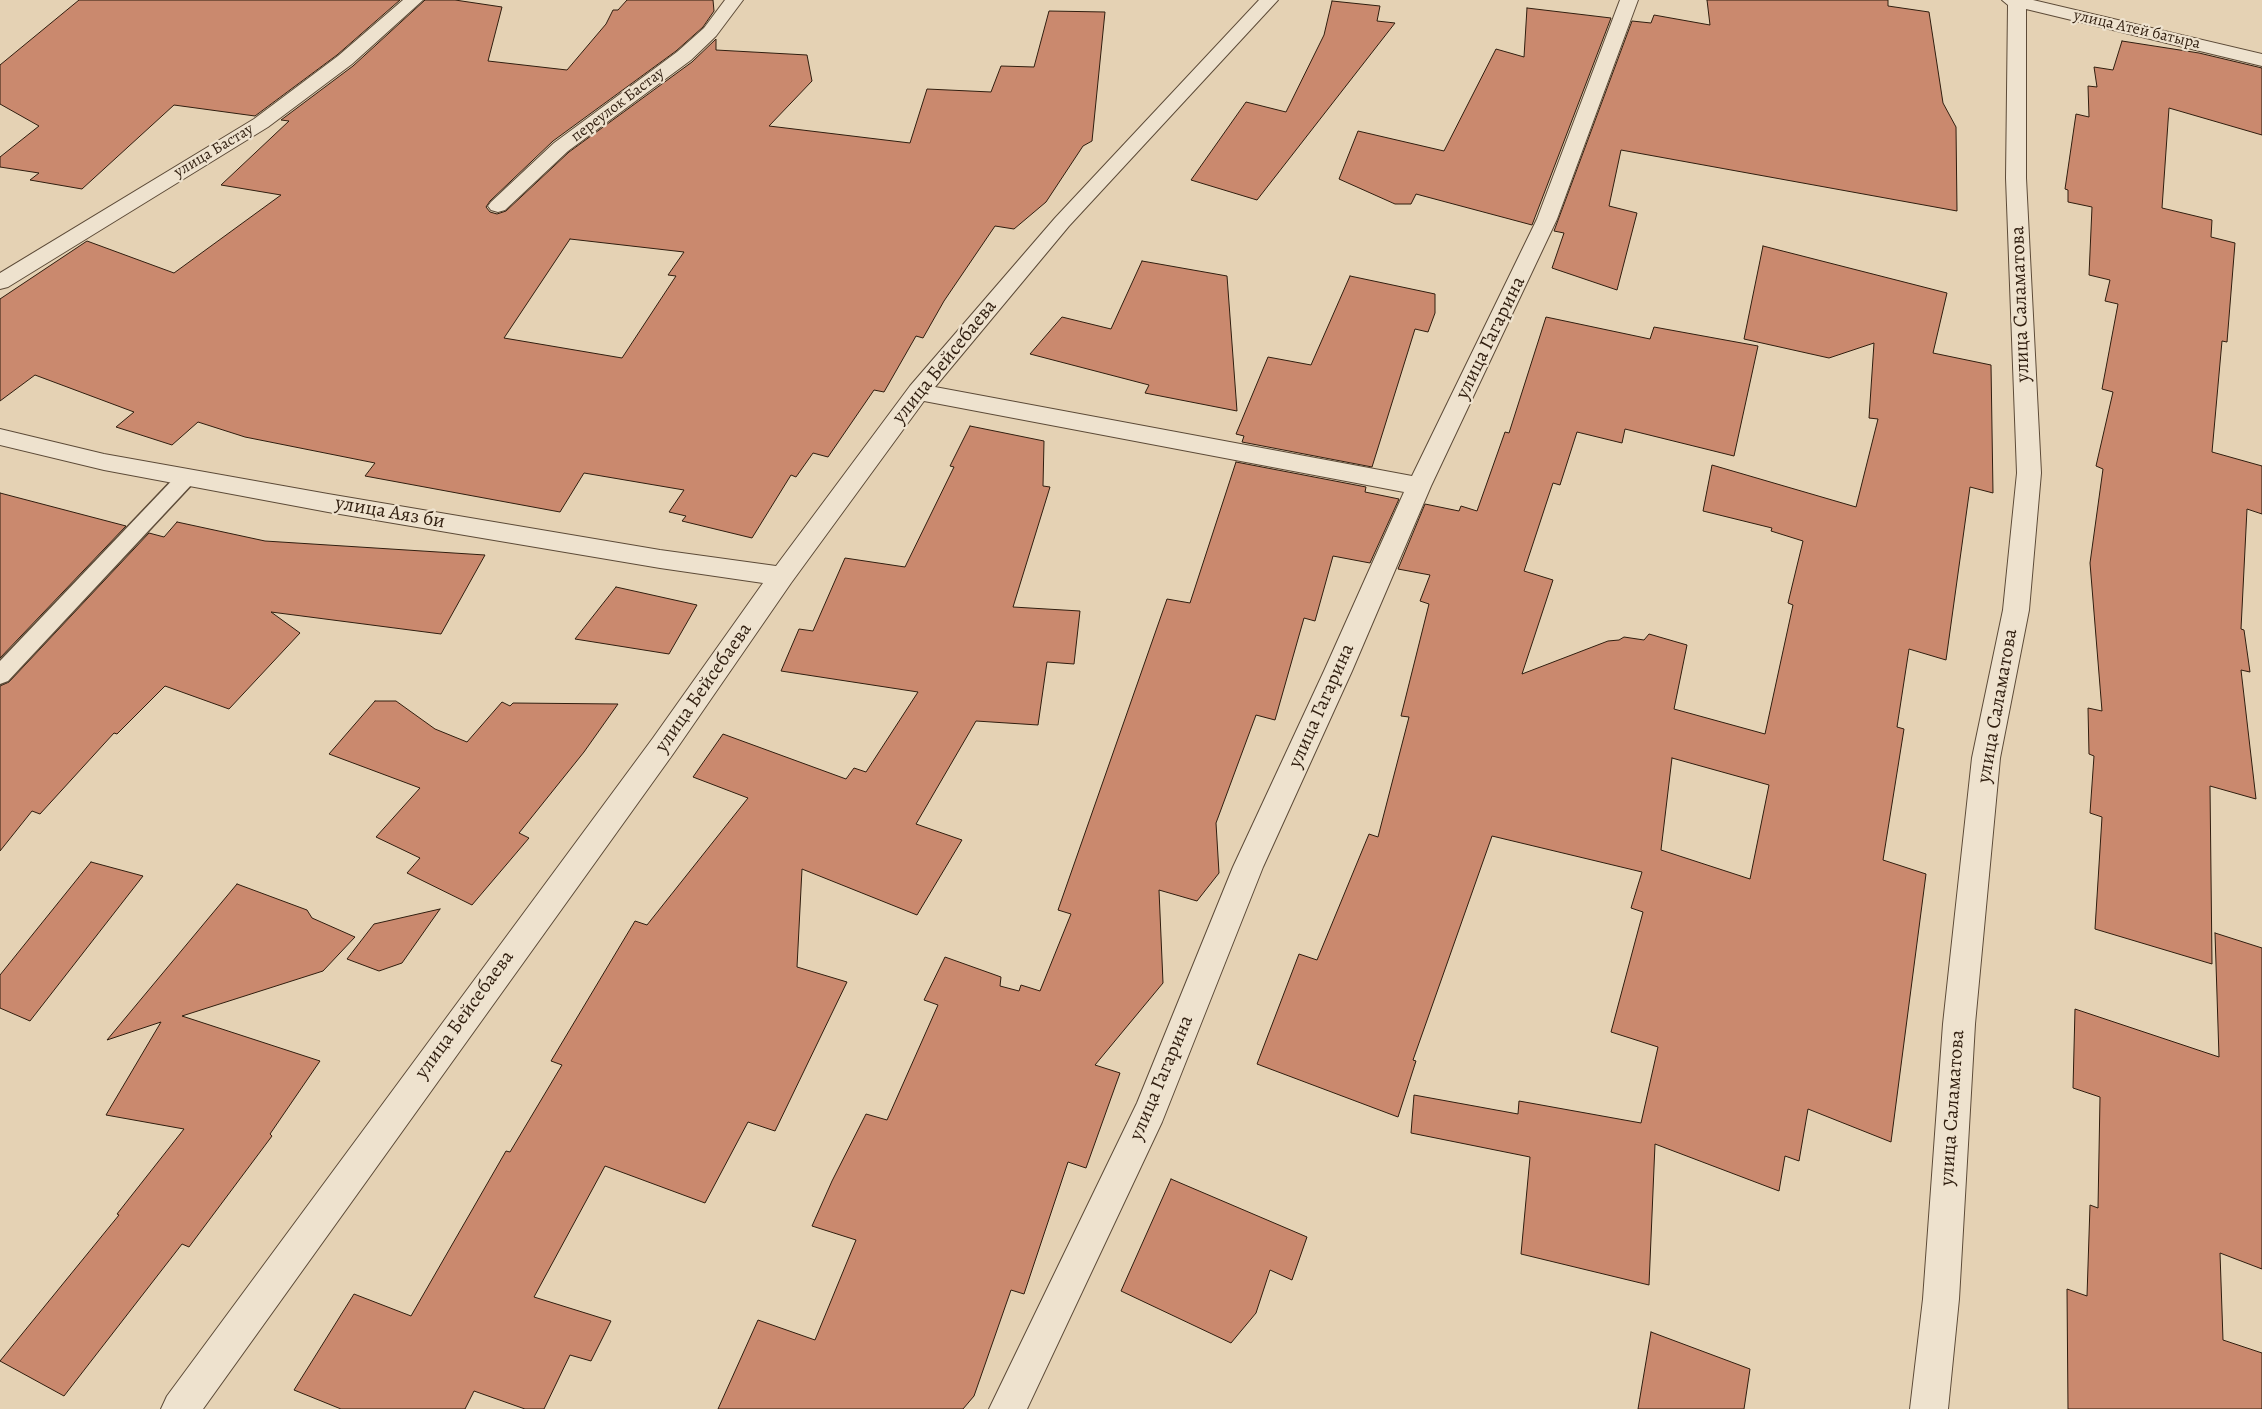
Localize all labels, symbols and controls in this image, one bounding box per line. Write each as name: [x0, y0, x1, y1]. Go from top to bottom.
street label: улица Атей батыра: [2072, 6, 2202, 54]
street label: переулок Бастау: [567, 64, 669, 146]
street label: улица Бастау: [171, 120, 257, 182]
street label: улица Саламатова: [2006, 225, 2036, 383]
street label: улица Гагарина: [1451, 273, 1531, 403]
street label: улица Бейсебаева: [888, 295, 1002, 429]
street label: улица Аяз би: [333, 492, 447, 534]
street label: улица Бейсебаева: [650, 619, 758, 757]
street label: улица Саламатова: [1973, 627, 2023, 785]
street label: улица Гагарина: [1284, 640, 1360, 772]
street label: улица Бейсебаева: [410, 946, 520, 1084]
street label: улица Гагарина: [1125, 1012, 1199, 1144]
street label: улица Саламатова: [1936, 1029, 1970, 1187]

